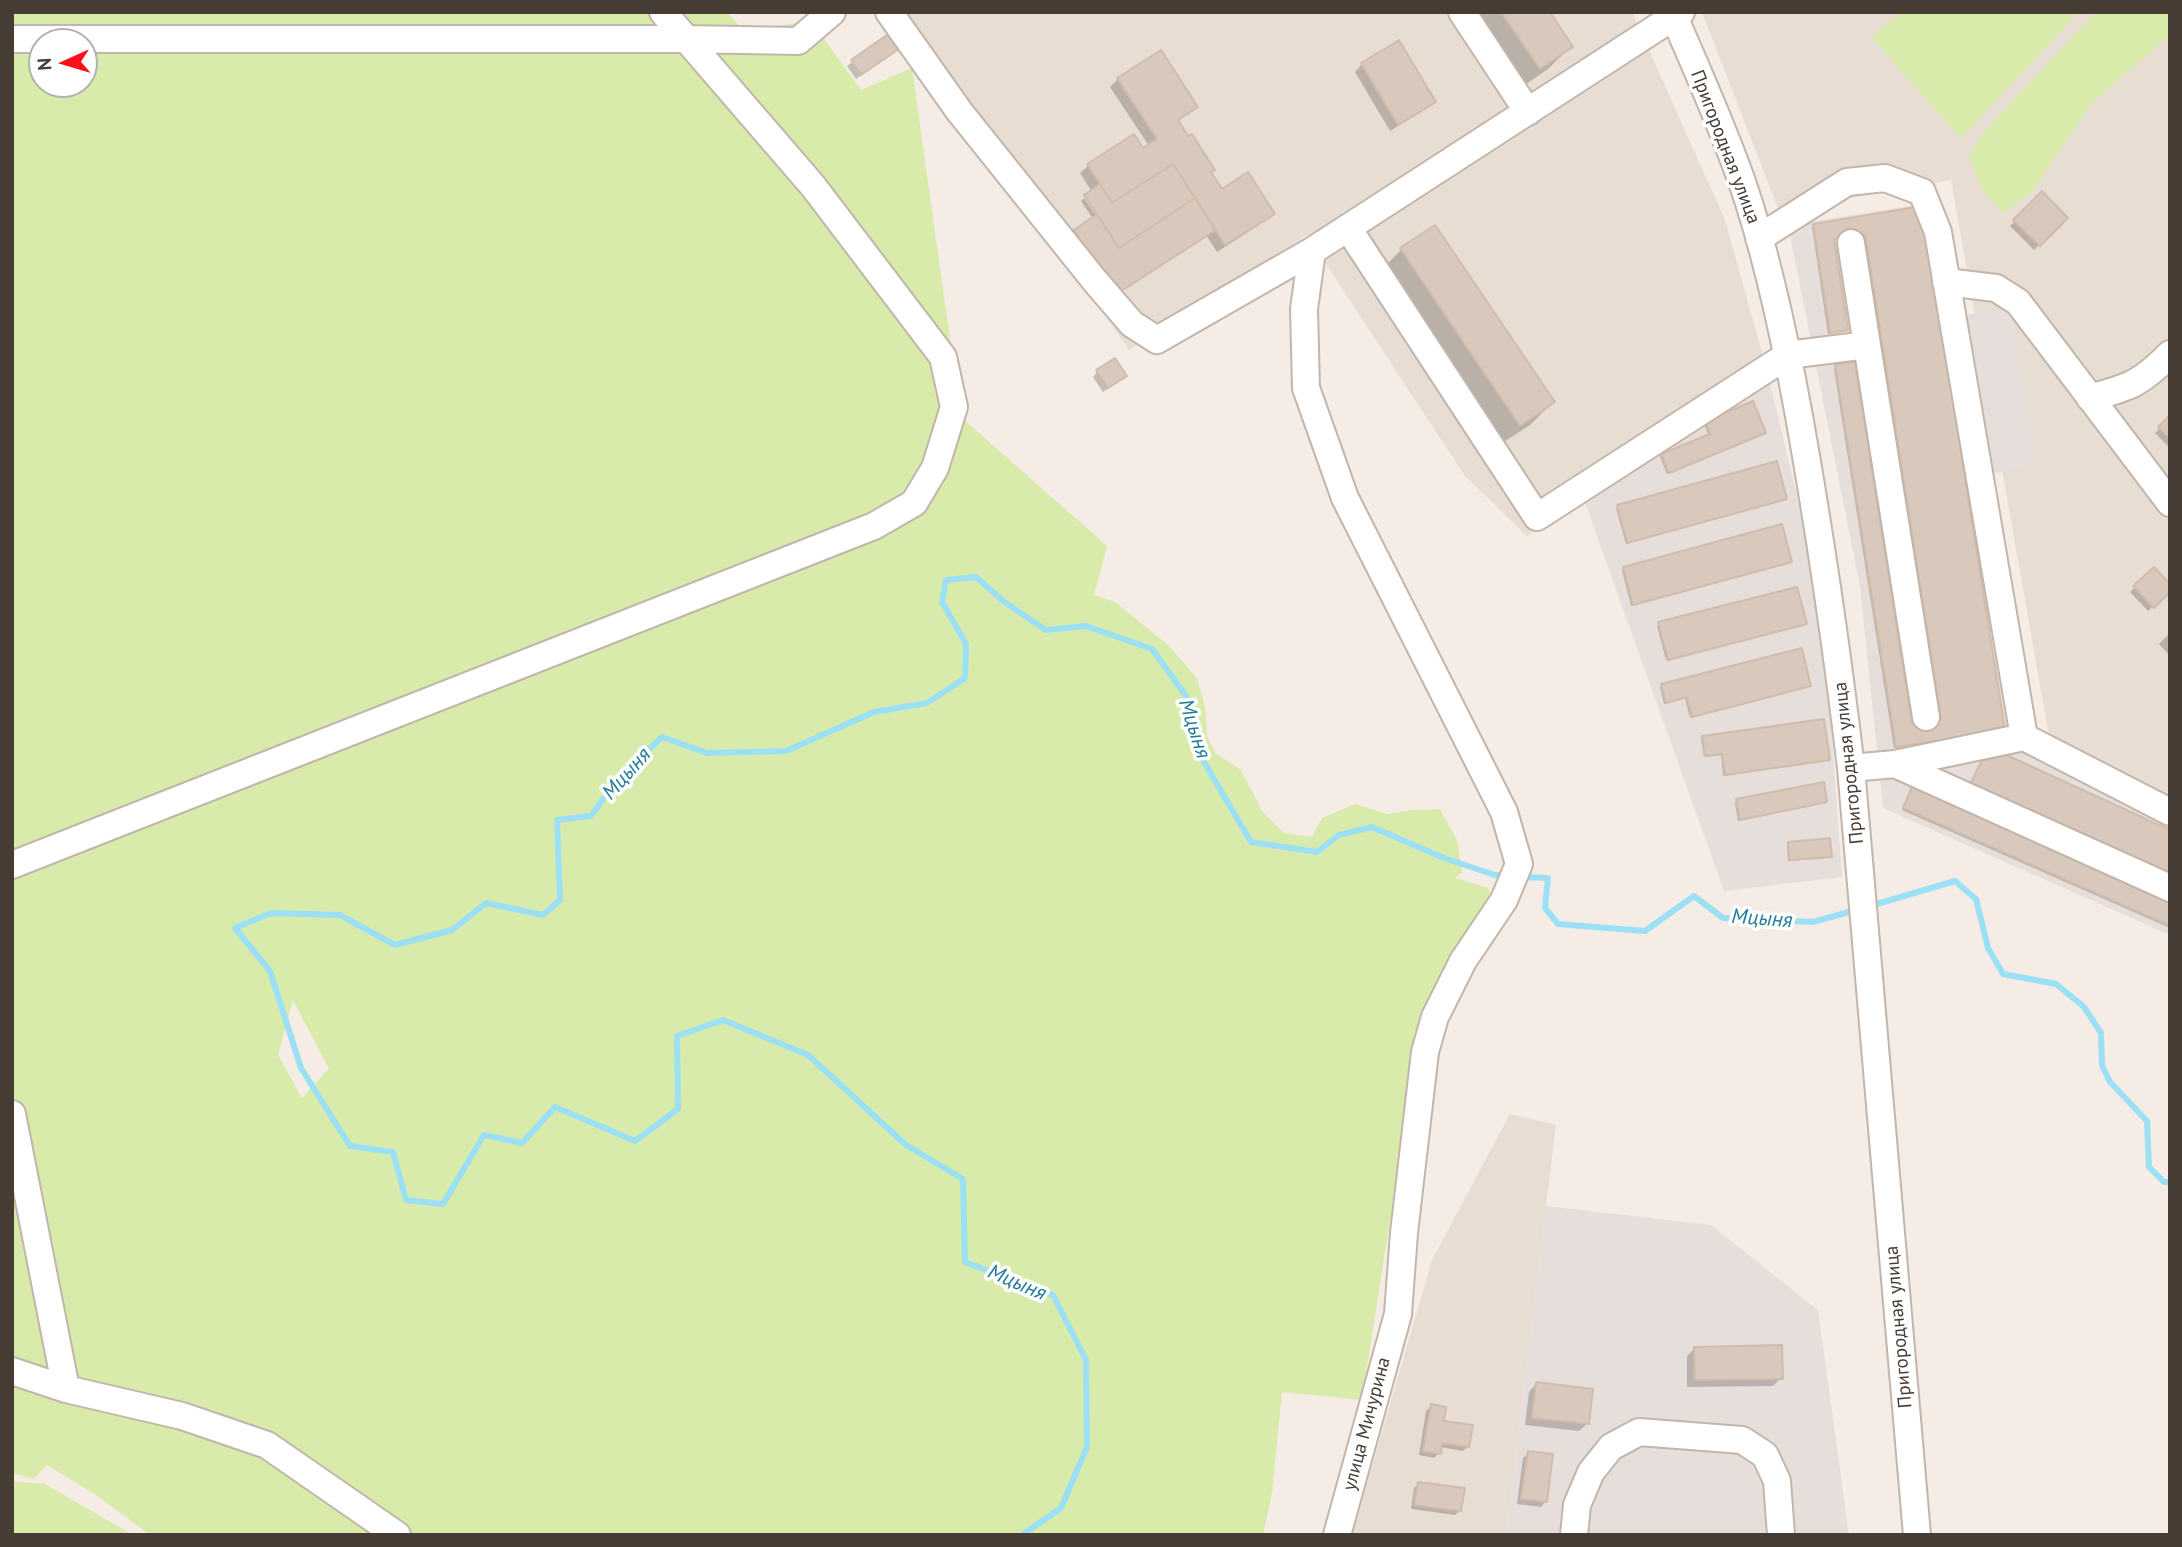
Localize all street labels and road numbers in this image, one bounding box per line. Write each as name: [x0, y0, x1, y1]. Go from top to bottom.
street label: Пригородная улица: [1685, 67, 1765, 227]
street label: Пригородная улица: [1829, 681, 1869, 845]
street label: Пригородная улица: [1881, 1245, 1917, 1409]
street label: улица Мичурина: [1338, 1355, 1396, 1493]

